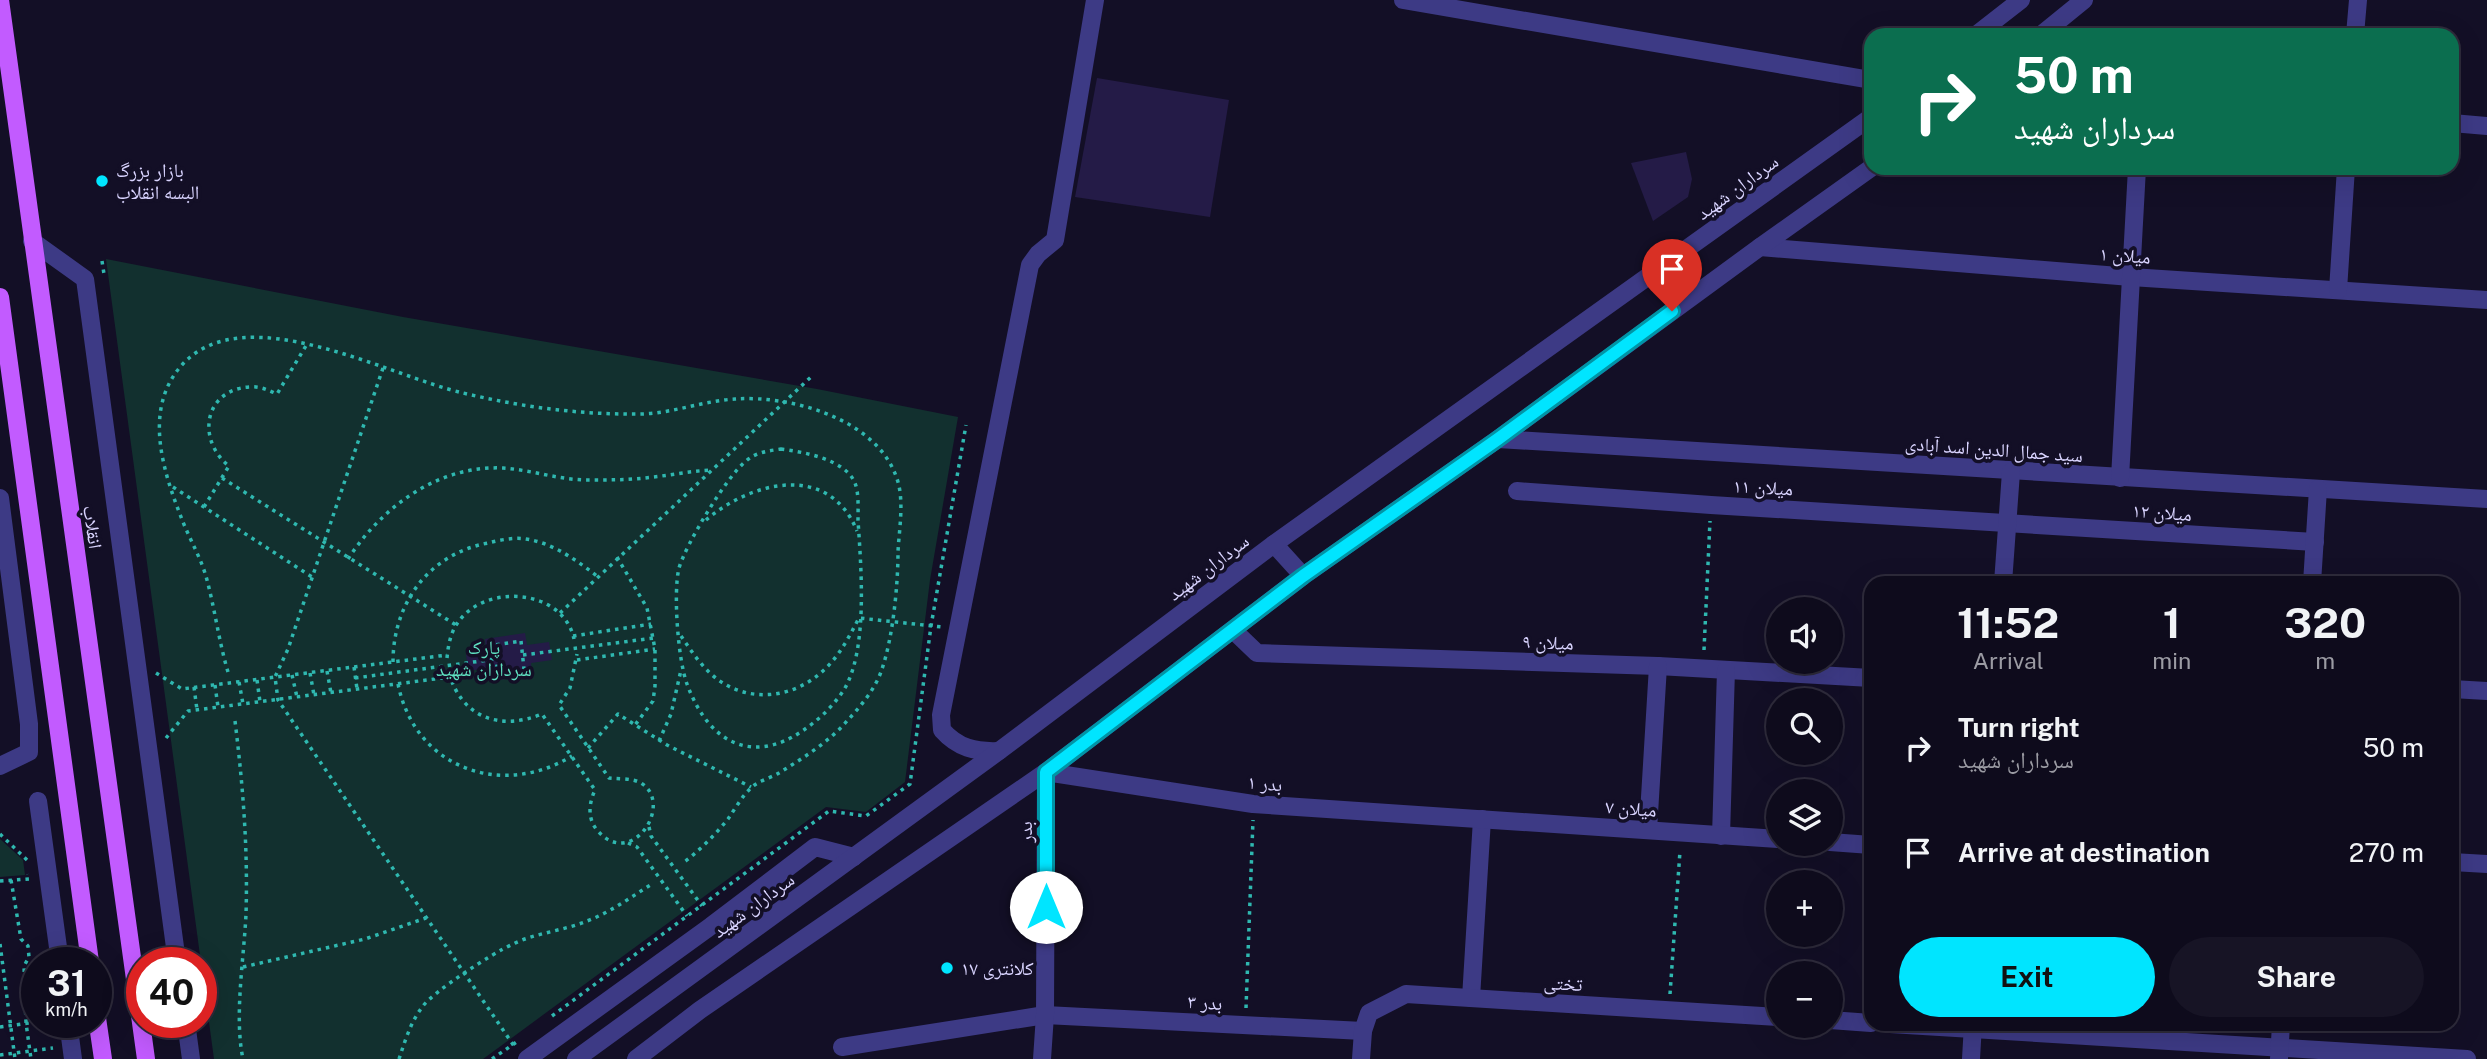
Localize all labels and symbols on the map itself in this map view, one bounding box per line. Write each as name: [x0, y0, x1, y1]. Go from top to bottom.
street label: سرداران شهید: [1692, 150, 1783, 225]
place label: بازار بزرگ البسه انقلاب: [116, 159, 199, 204]
marker: بازار بزرگ البسه انقلاب: [94, 173, 110, 189]
pin: [1642, 239, 1702, 311]
street label: میلان ۱: [2099, 242, 2151, 269]
street label: سید جمال الدین اسد آبادی: [1904, 432, 2084, 467]
street label: میلان ۱۱: [1732, 474, 1793, 501]
street label: میلان ۱۲: [2131, 499, 2193, 526]
street label: انقلاب: [79, 504, 107, 550]
street label: سرداران شهید: [1163, 529, 1253, 605]
street label: میلان ۹: [1522, 630, 1574, 655]
park label: پارک سرداران شهید: [436, 636, 532, 681]
street label: بدر ۱: [1247, 771, 1283, 796]
street label: میلان ۷: [1605, 795, 1657, 822]
street label: بدر: [1014, 821, 1037, 844]
street label: سرداران شهید: [708, 868, 799, 943]
position arrow: [1009, 870, 1083, 944]
speed limit sign: 40: [126, 947, 217, 1038]
place label: کلانتری ۱۷: [961, 957, 1034, 980]
marker: کلانتری ۱۷: [939, 960, 955, 976]
street label: تختی: [1543, 971, 1583, 996]
street label: بدر ۳: [1187, 990, 1223, 1015]

